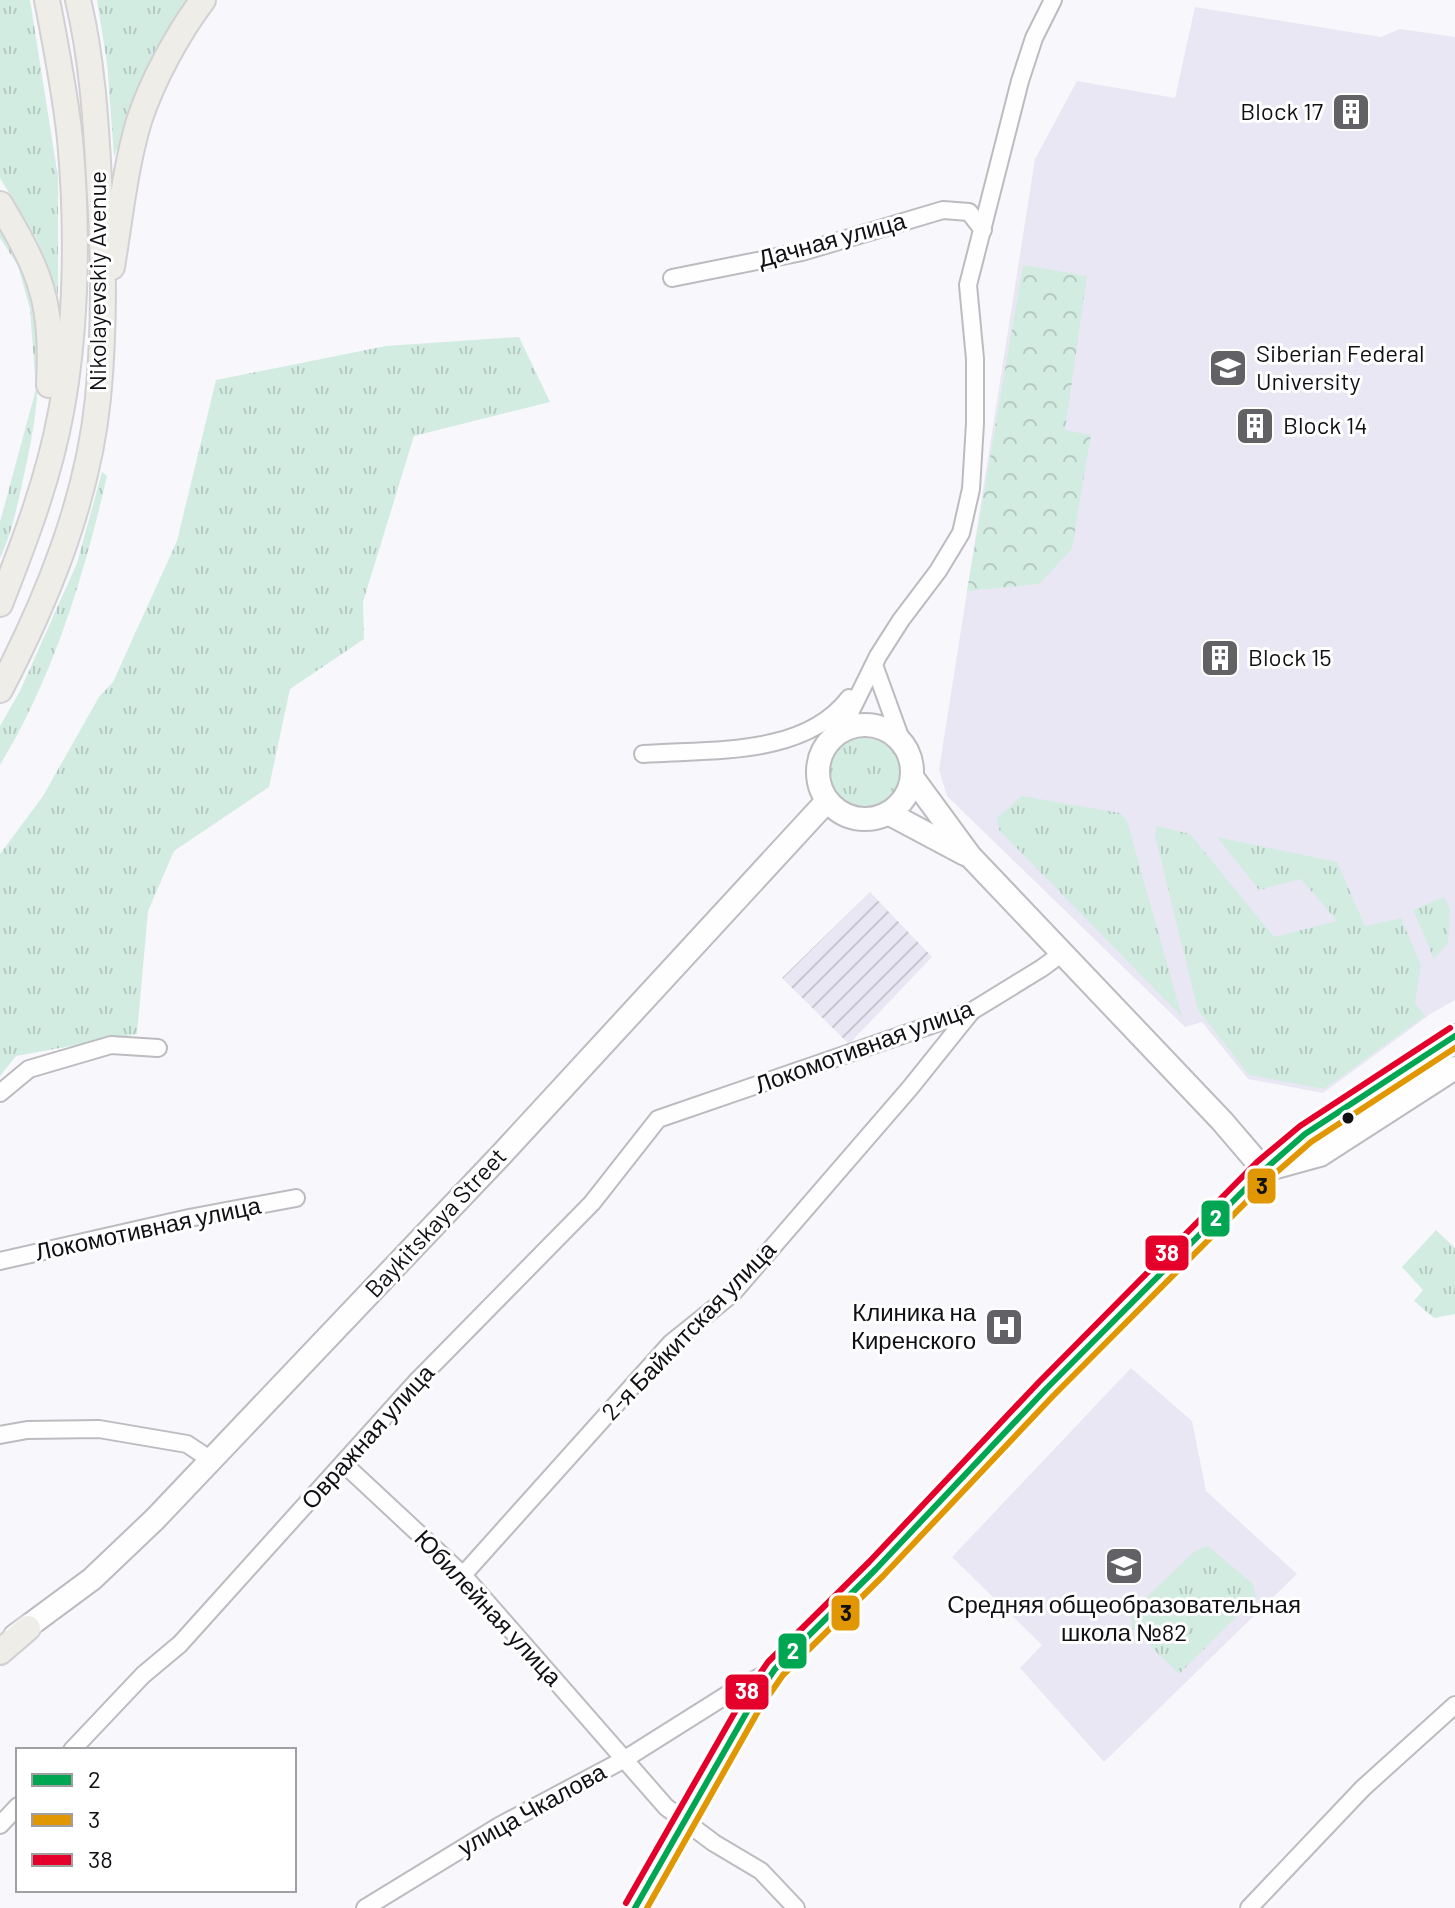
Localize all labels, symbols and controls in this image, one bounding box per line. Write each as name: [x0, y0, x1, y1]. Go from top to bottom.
building icon: Block 17: [1330, 91, 1372, 133]
place label: Block 17: [1240, 96, 1323, 125]
street label: Nikolayevskiy Avenue: [82, 171, 111, 391]
street label: Дачная улица: [754, 205, 909, 272]
place label: Siberian Federal University: [1256, 338, 1425, 395]
school or university icon: Siberian Federal University: [1207, 347, 1249, 389]
building icon: Block 14: [1234, 405, 1276, 447]
place label: Block 14: [1283, 410, 1368, 439]
building icon: Block 15: [1199, 637, 1241, 679]
place label: Block 15: [1248, 642, 1332, 671]
street label: Локомотивная улица: [750, 992, 977, 1099]
unlabelled marker: [1340, 1110, 1356, 1126]
street label: Baykitskaya Street: [358, 1141, 512, 1303]
line badge: 3: [1246, 1167, 1277, 1205]
text: 3: [1256, 1172, 1268, 1198]
street label: Локомотивная улица: [32, 1189, 264, 1266]
line badge: 2: [1200, 1199, 1231, 1238]
text: 2: [1210, 1204, 1222, 1230]
street label: 2-я Байкитская улица: [595, 1234, 781, 1425]
line badge: 38: [1144, 1234, 1190, 1272]
text: 38: [1155, 1239, 1179, 1265]
place label: Клиника на Киренского: [851, 1297, 977, 1354]
hospital icon: Клиника на Киренского: [983, 1306, 1025, 1348]
street label: Овражная улица: [294, 1357, 440, 1514]
street label: Юбилейная улица: [409, 1523, 569, 1691]
school or university icon: Средняя общеобразовательная школа №82: [1103, 1545, 1145, 1587]
place label: Средняя общеобразовательная школа №82: [947, 1589, 1301, 1646]
line badge: 3: [830, 1594, 861, 1632]
text: 3: [840, 1599, 852, 1625]
line badge: 2: [777, 1632, 808, 1670]
text: 2: [787, 1637, 799, 1663]
line badge: 38: [724, 1673, 770, 1711]
text: 38: [735, 1677, 759, 1703]
legend: [16, 1748, 296, 1892]
street label: улица Чкалова: [452, 1756, 611, 1861]
text: 2: [88, 1764, 101, 1793]
text: 3: [88, 1804, 100, 1833]
text: 38: [88, 1844, 113, 1873]

